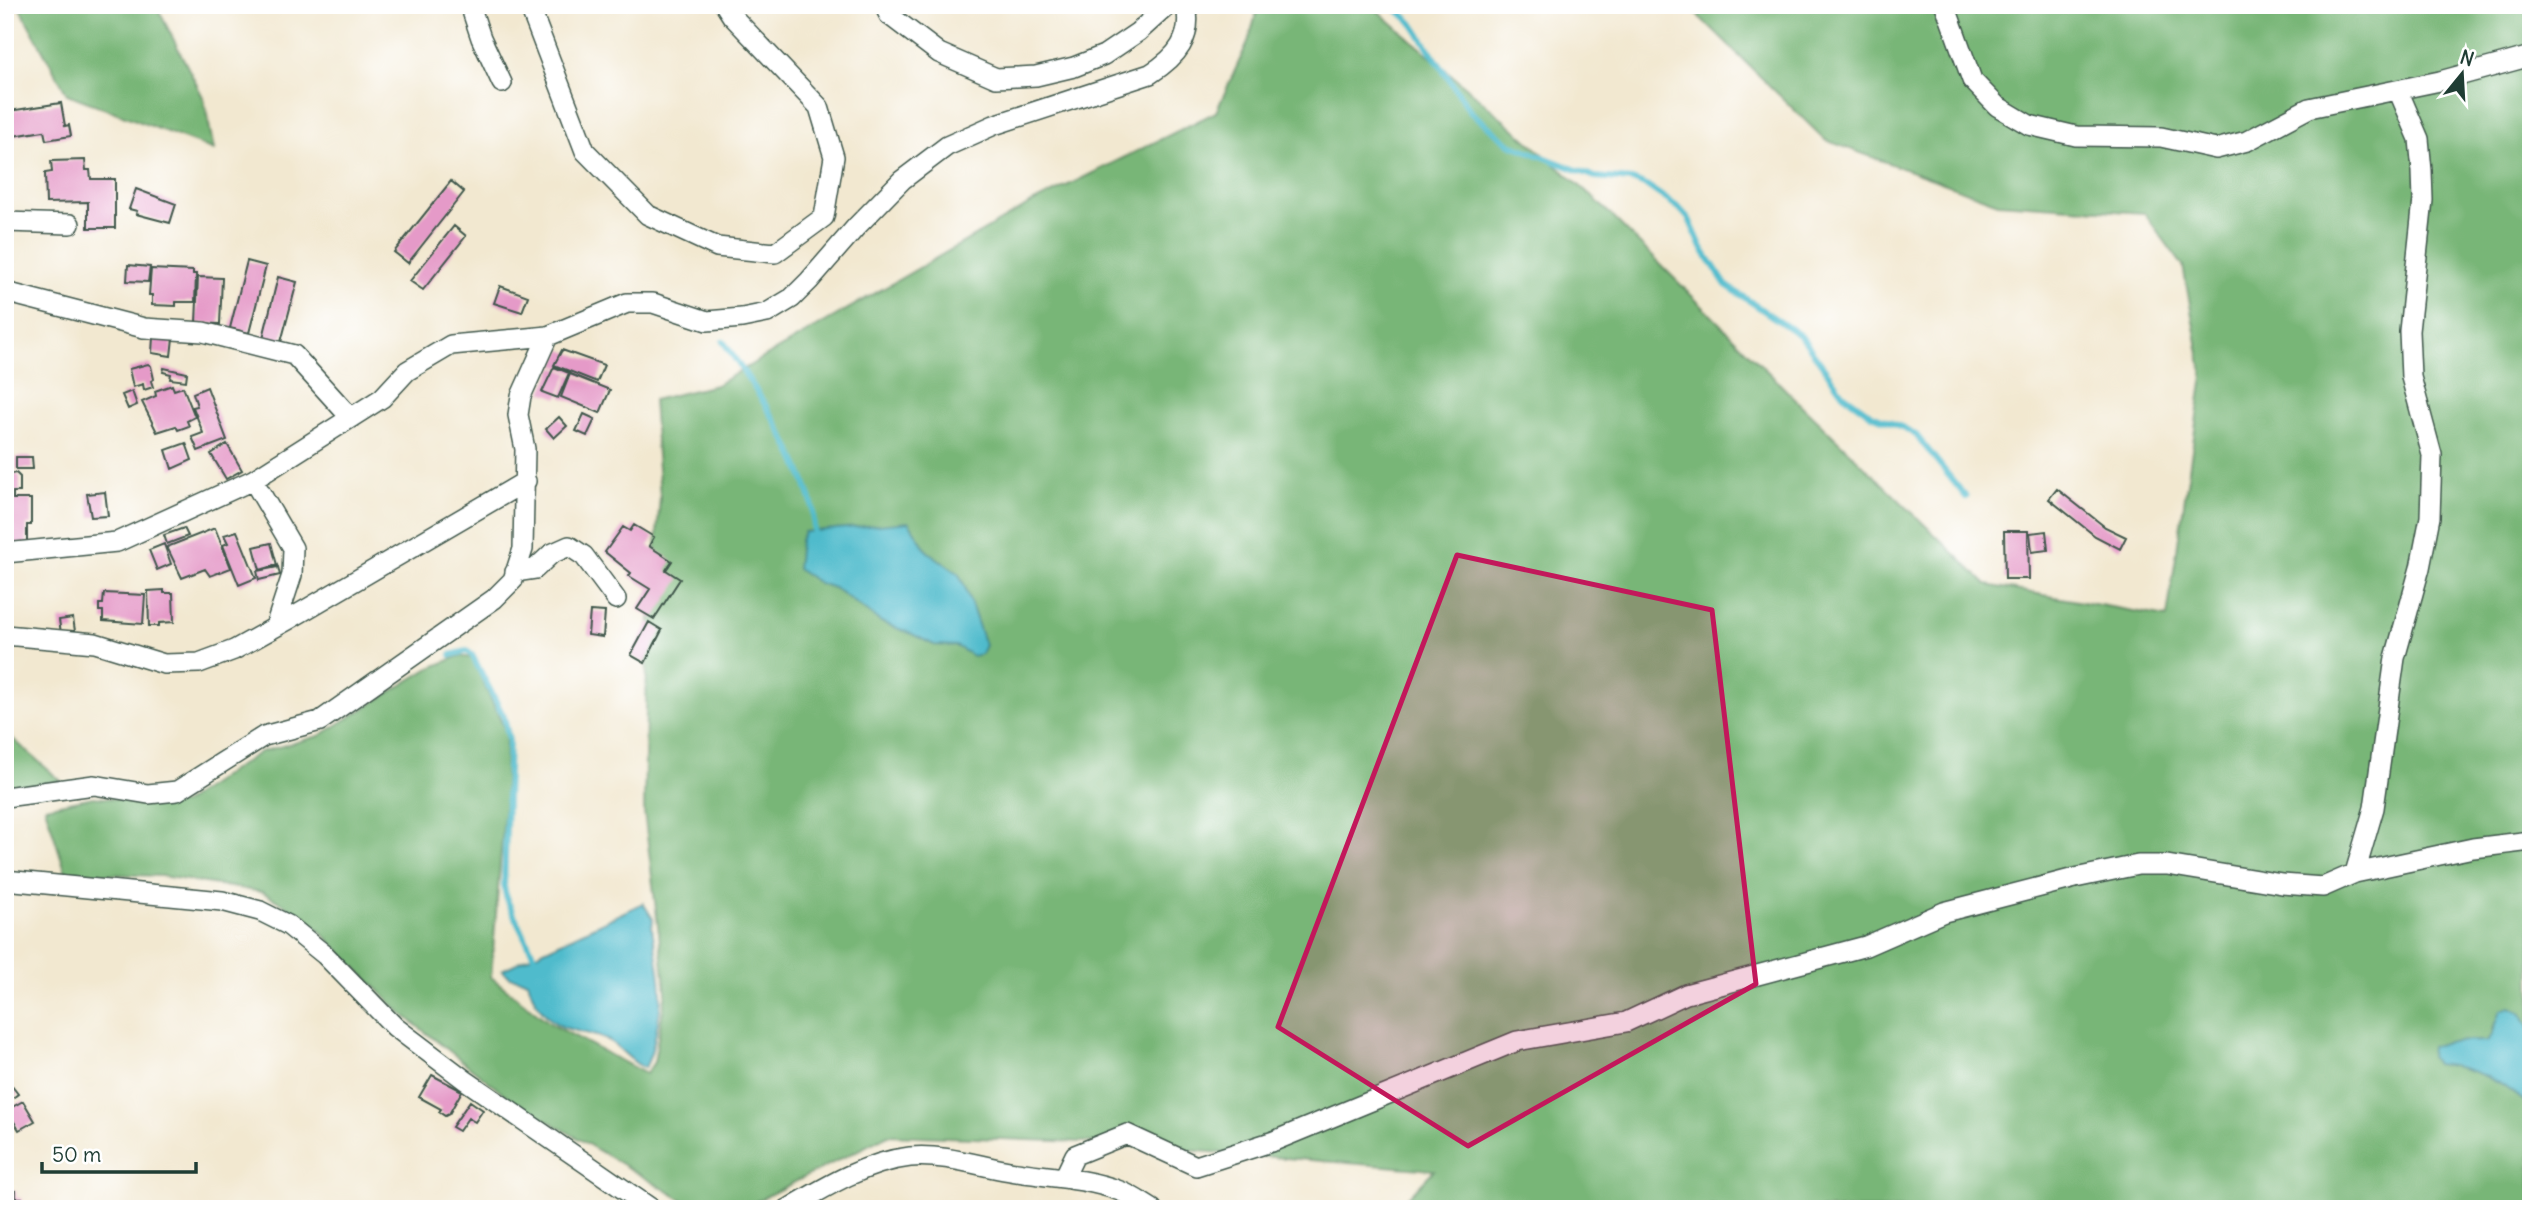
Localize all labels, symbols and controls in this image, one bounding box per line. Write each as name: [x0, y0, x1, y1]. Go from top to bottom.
north arrow: [2428, 38, 2498, 108]
text: N: [2457, 44, 2477, 71]
scale bar: [42, 1130, 196, 1174]
text: 50 m: [52, 1141, 101, 1168]

